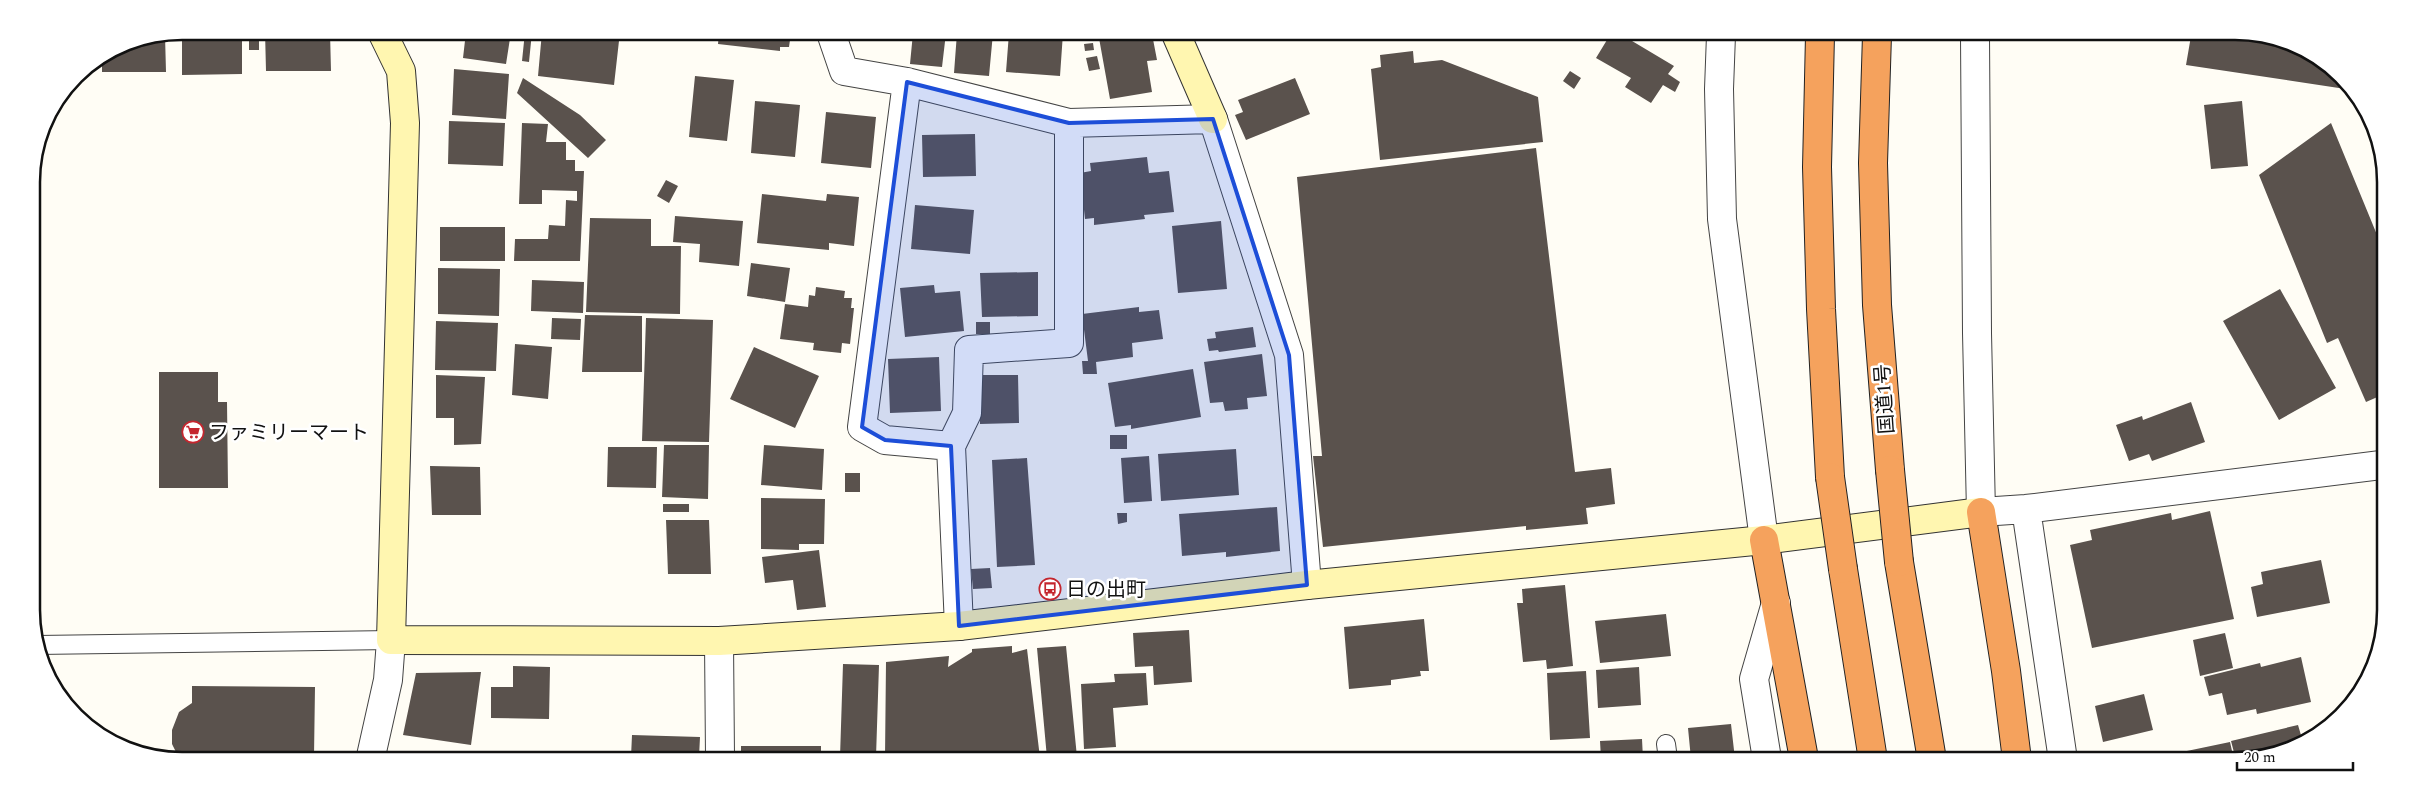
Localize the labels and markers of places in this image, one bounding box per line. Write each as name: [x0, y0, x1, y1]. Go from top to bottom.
place label: ファミリーマート: [209, 418, 369, 448]
supermarket icon: ファミリーマート: [181, 420, 205, 444]
place label: 日の出町: [1066, 575, 1146, 605]
bus stop icon: 日の出町: [1038, 577, 1062, 601]

